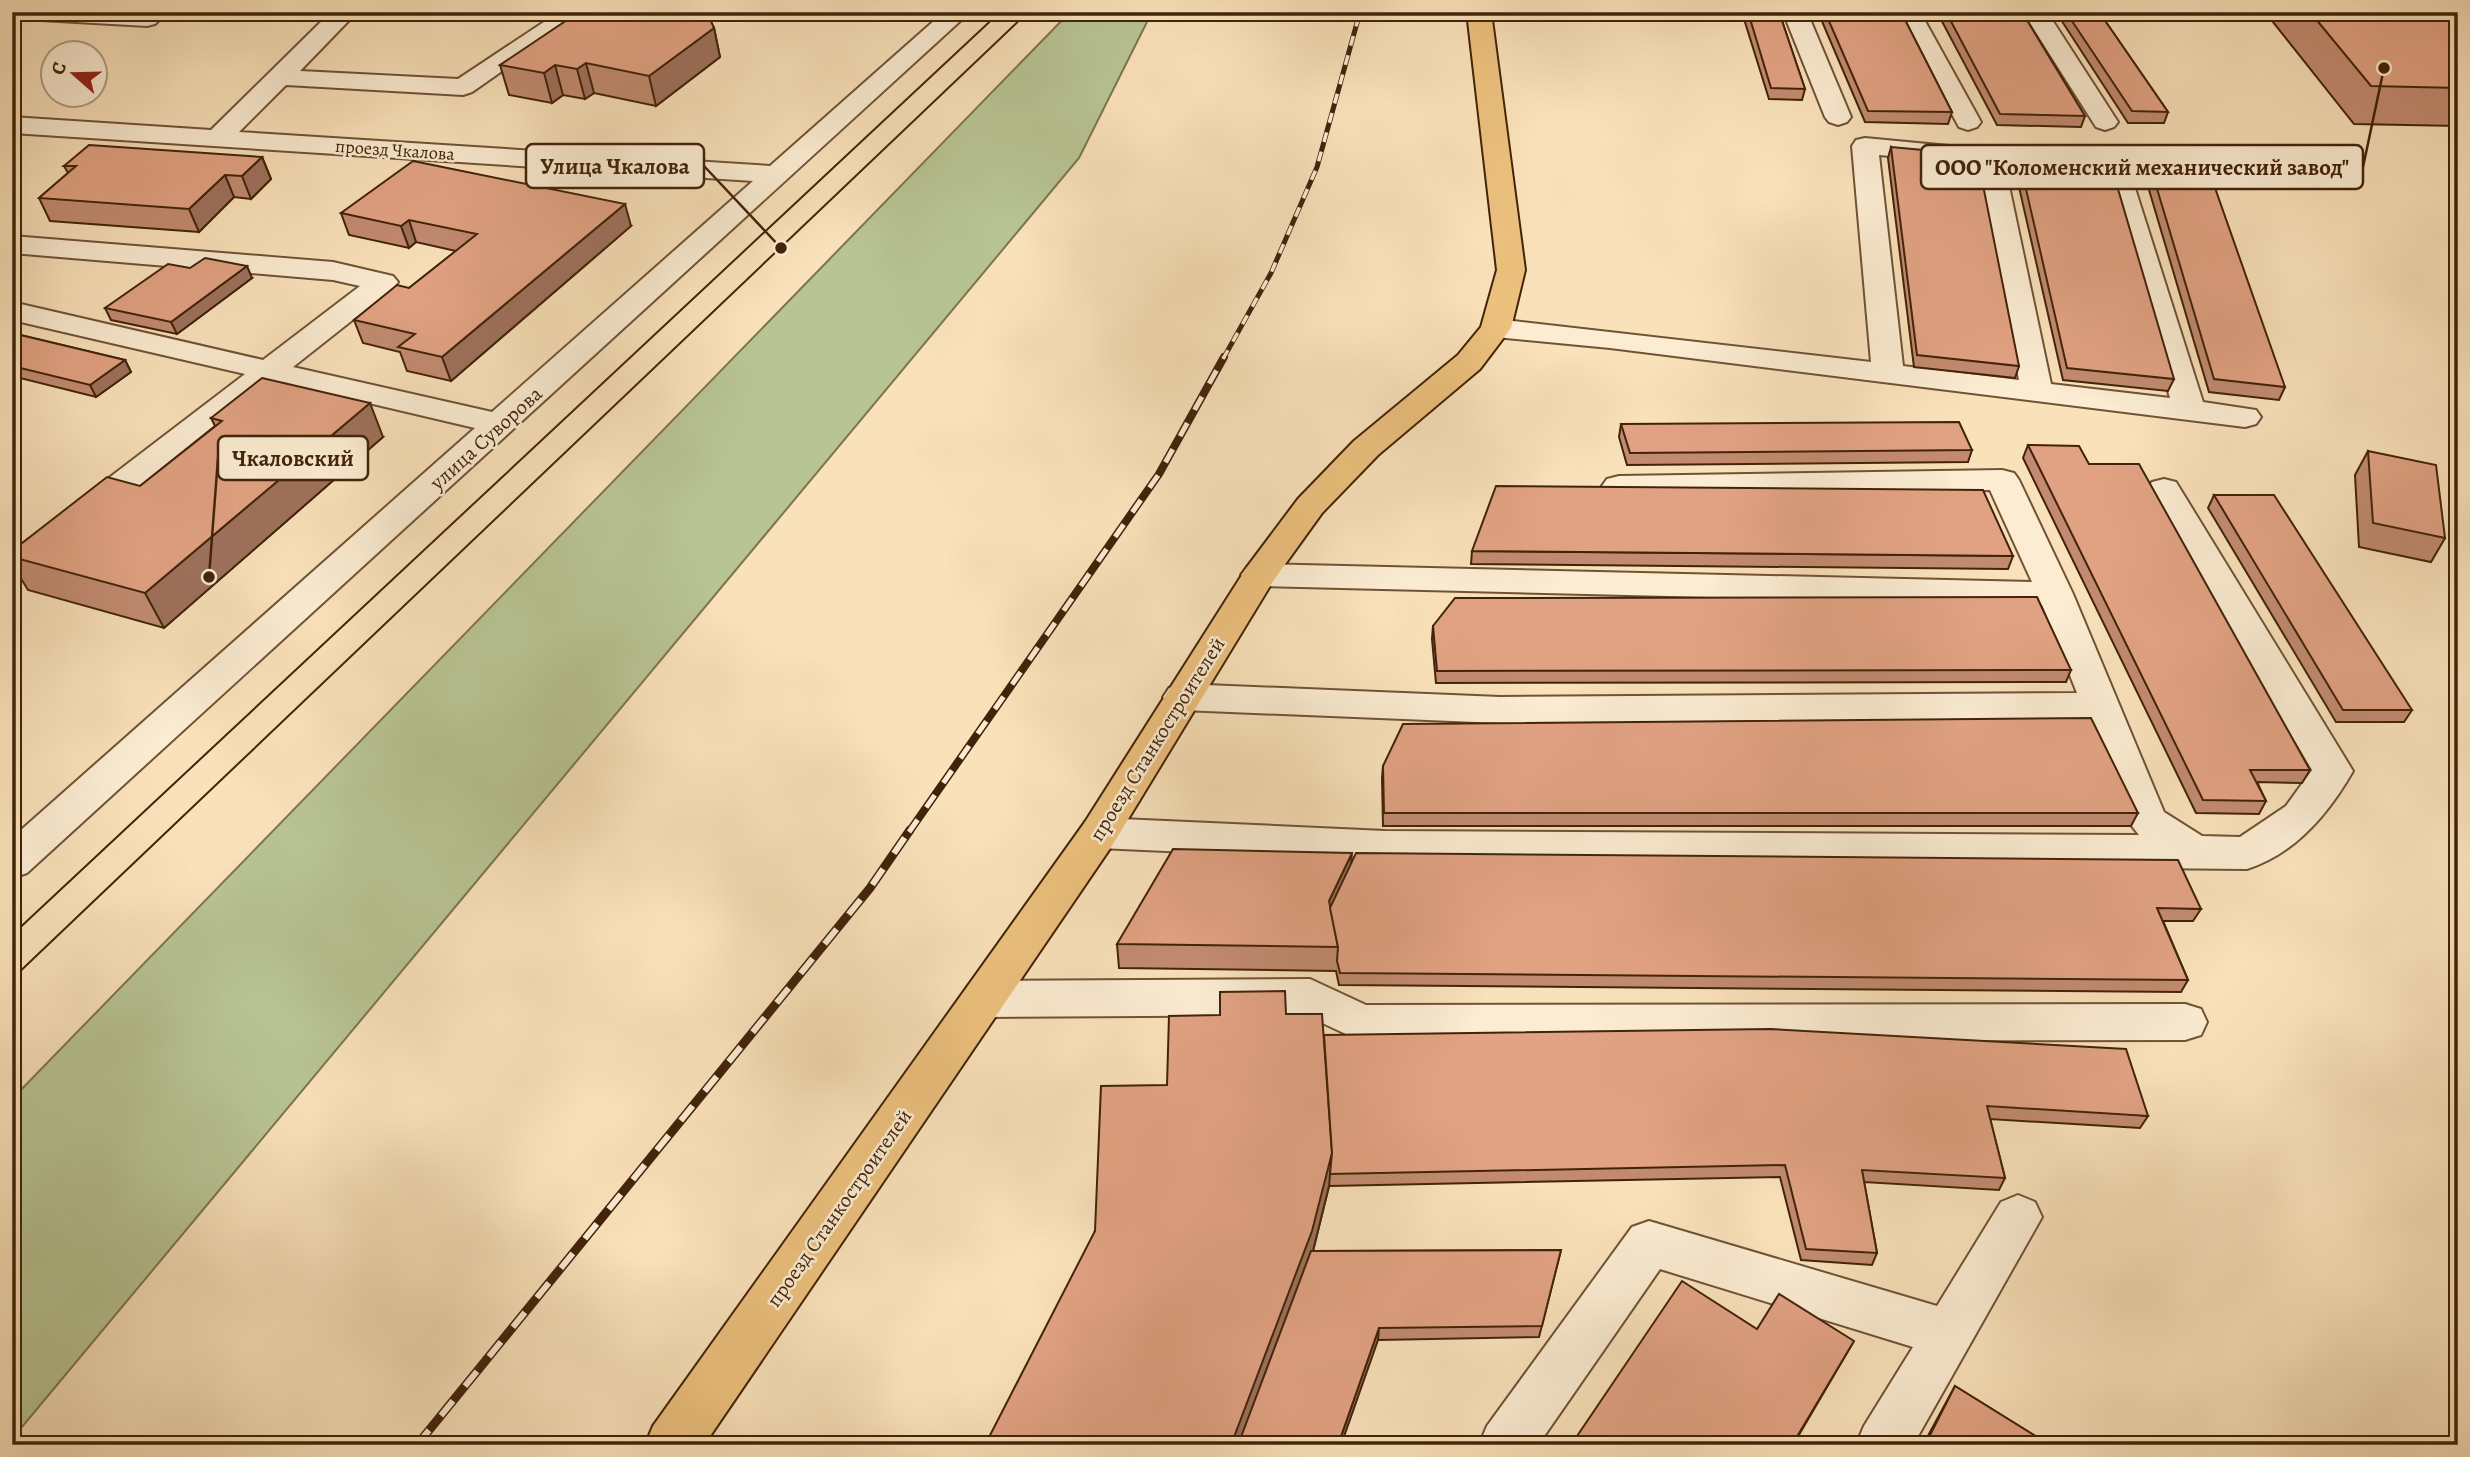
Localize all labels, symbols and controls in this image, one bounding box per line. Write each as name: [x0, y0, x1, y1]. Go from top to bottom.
north arrow: [38, 38, 108, 108]
text: С: [45, 59, 73, 78]
street label: проезд Чкалова: [334, 134, 456, 166]
callout: Улица Чкалова: [526, 144, 704, 188]
callout: ООО "Коломенский механический завод": [1921, 145, 2363, 189]
text: Улица Чкалова: [540, 151, 690, 182]
text: ООО "Коломенский механический завод": [1935, 152, 2349, 183]
street label: улица Суворова: [423, 380, 548, 497]
callout: Чкаловский: [218, 436, 368, 480]
text: Чкаловский: [232, 443, 354, 474]
street label: проезд Станкостроителей: [1083, 632, 1231, 846]
street label: проезд Станкостроителей: [760, 1103, 918, 1313]

